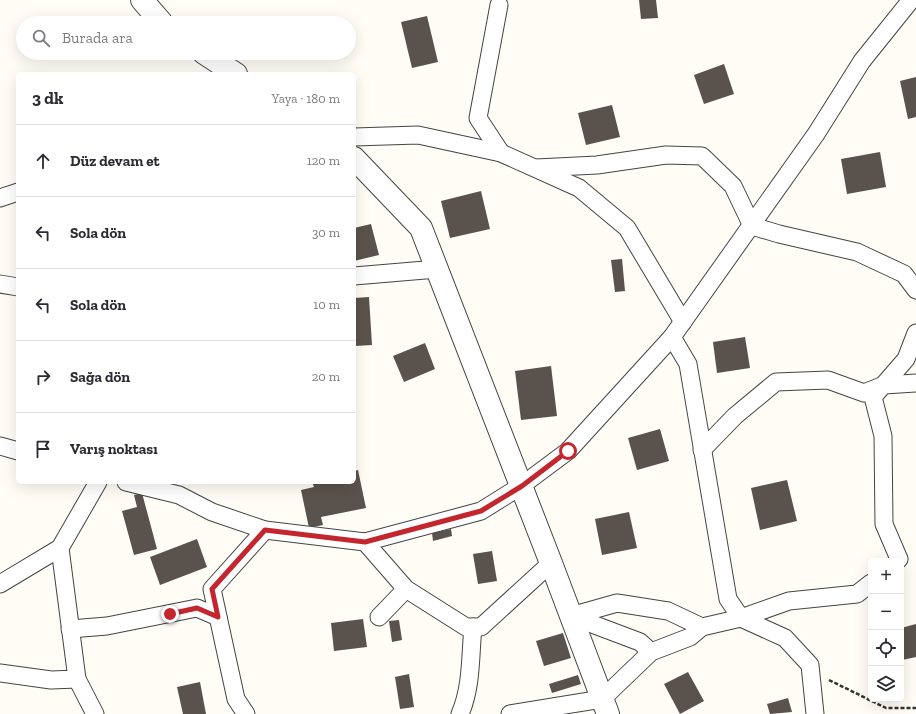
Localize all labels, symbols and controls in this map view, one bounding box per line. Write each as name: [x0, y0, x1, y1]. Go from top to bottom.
search box: [16, 16, 356, 60]
icon: search: [30, 27, 52, 49]
text: Burada ara: [62, 29, 133, 47]
text: 3 dk: [32, 88, 63, 108]
text: Yaya · 180 m: [272, 91, 340, 106]
icon: ahead: [32, 150, 54, 172]
text: Düz devam et: [70, 152, 159, 170]
text: 120 m: [307, 153, 340, 168]
icon: left: [32, 222, 54, 244]
text: Sola dön: [70, 224, 126, 242]
text: 30 m: [312, 225, 340, 240]
icon: left: [32, 294, 54, 316]
text: Sola dön: [70, 296, 126, 314]
text: 10 m: [313, 297, 340, 312]
icon: right: [32, 366, 54, 388]
text: Sağa dön: [70, 368, 130, 386]
text: 20 m: [312, 369, 340, 384]
icon: arrive: [32, 438, 54, 460]
text: Varış noktası: [70, 440, 158, 458]
route start: [559, 442, 577, 460]
map controls: [868, 558, 904, 702]
button: +: [868, 558, 904, 594]
button: −: [868, 594, 904, 630]
route end: [161, 605, 179, 623]
button: locate: [868, 630, 904, 666]
button: layers: [868, 666, 904, 702]

